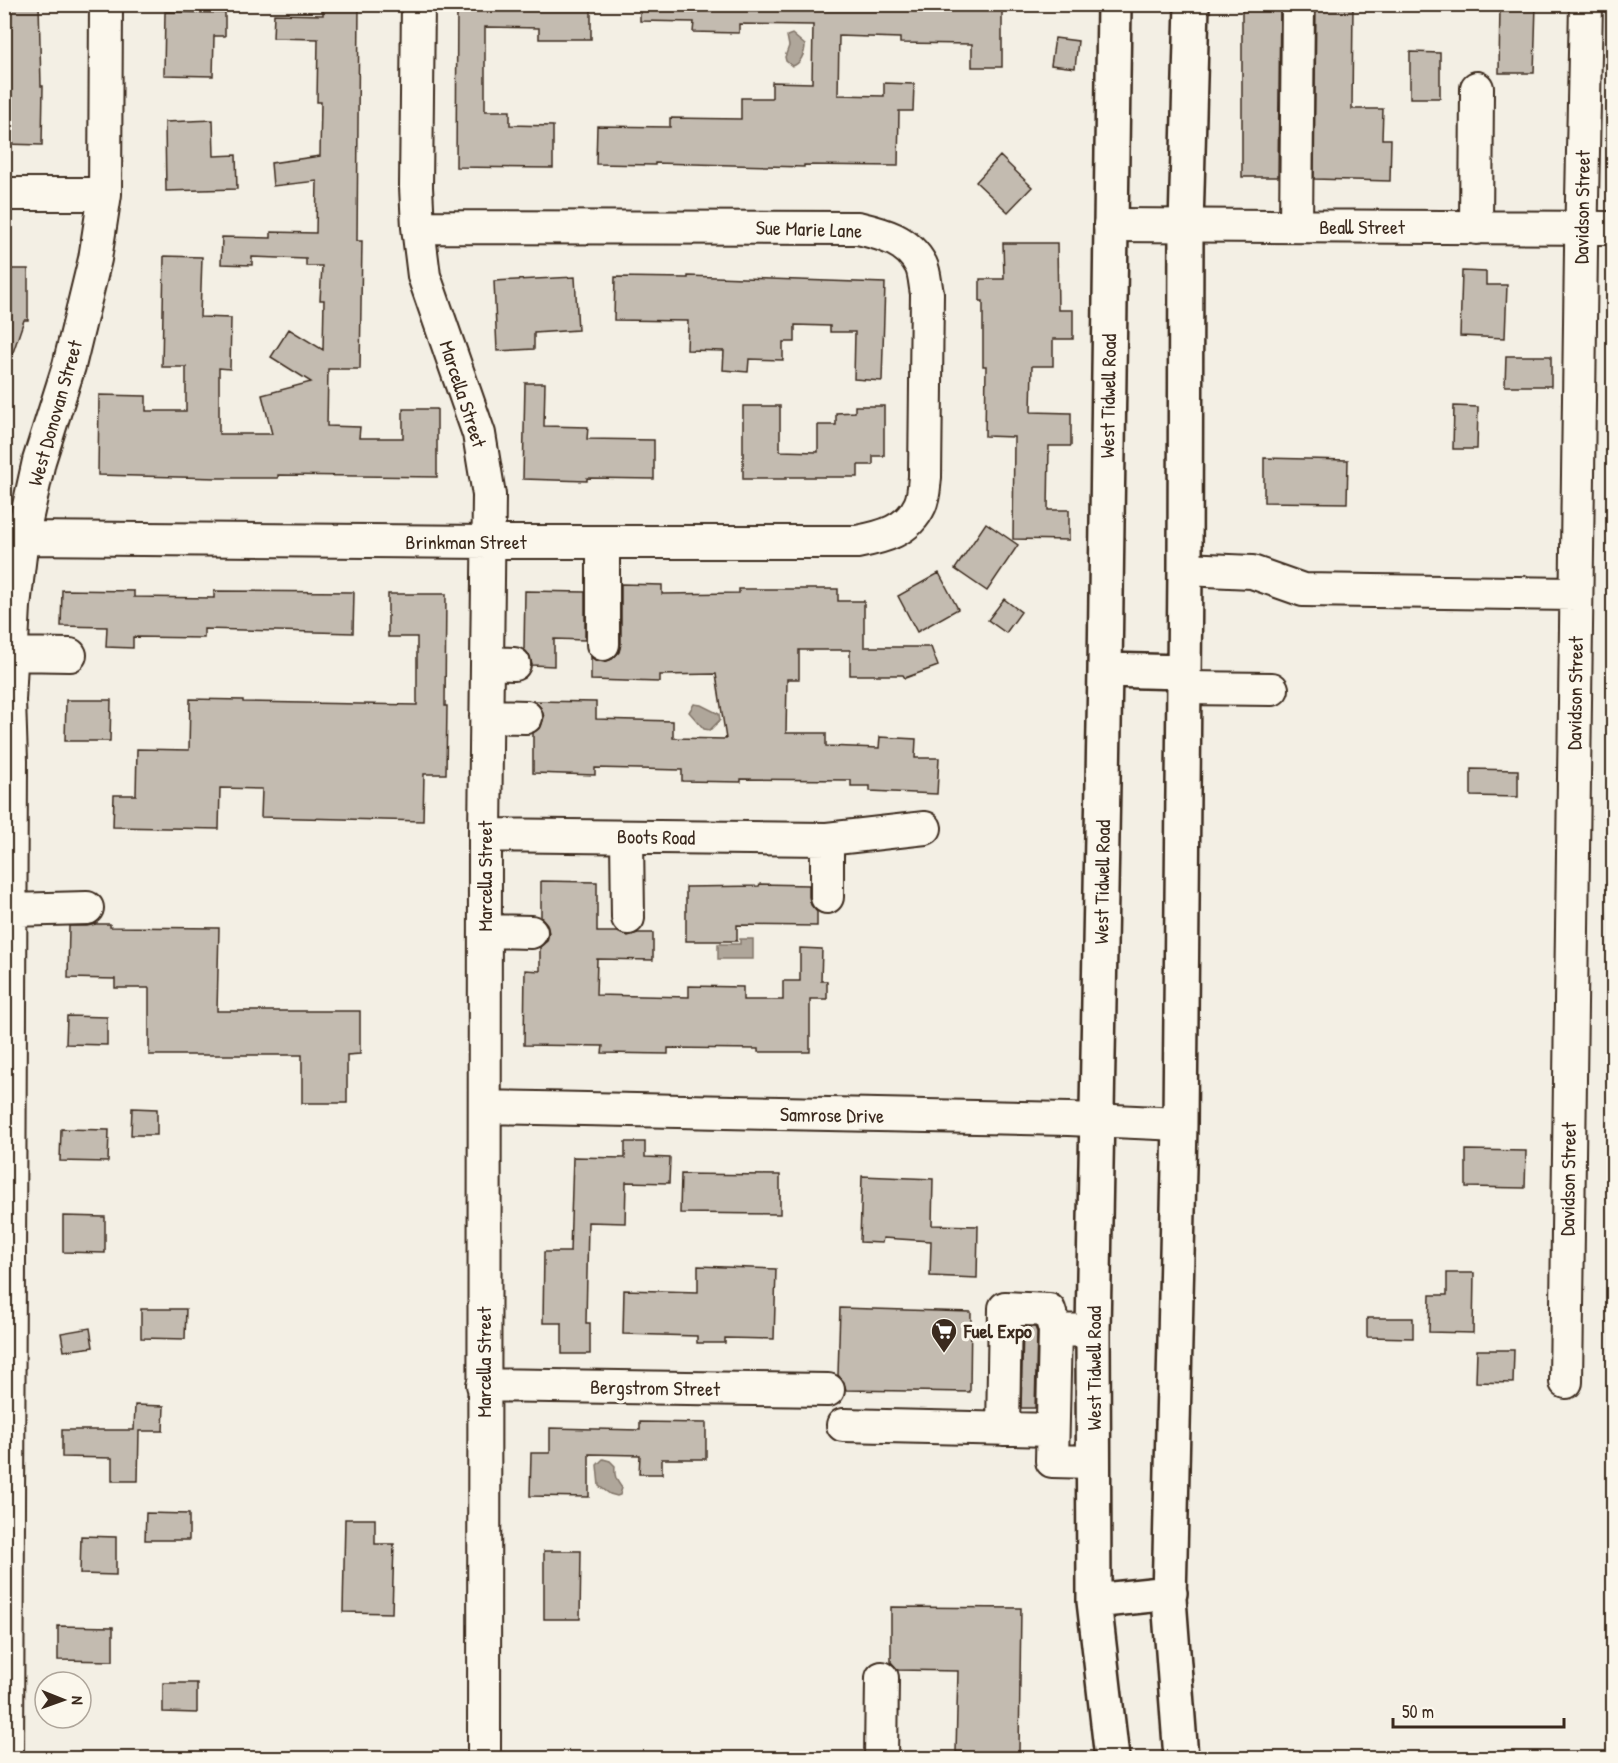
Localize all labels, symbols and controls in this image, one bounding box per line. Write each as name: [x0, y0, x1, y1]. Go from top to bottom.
street label: Davidson Street: [1567, 149, 1596, 264]
street label: Sue Marie Lane: [755, 213, 863, 244]
street label: Beall Street: [1319, 213, 1406, 240]
street label: West Tidwell Road: [1093, 333, 1122, 458]
street label: West Donovan Street: [21, 336, 88, 489]
street label: Marcella Street: [434, 337, 494, 452]
street label: Brinkman Street: [405, 528, 528, 555]
street label: Davidson Street: [1560, 635, 1589, 750]
street label: Marcella Street: [471, 819, 498, 931]
street label: West Tidwell Road: [1087, 819, 1116, 944]
street label: Boots Road: [617, 822, 696, 851]
street label: Samrose Drive: [780, 1100, 884, 1129]
street label: Davidson Street: [1553, 1121, 1582, 1236]
street label: Marcella Street: [470, 1305, 497, 1417]
street label: West Tidwell Road: [1080, 1306, 1107, 1430]
supermarket icon: Fuel Expo: [929, 1316, 959, 1354]
place label: Fuel Expo: [963, 1317, 1032, 1345]
street label: Bergstrom Street: [590, 1373, 721, 1402]
north arrow: [33, 1670, 93, 1730]
scale bar: [1393, 1691, 1564, 1729]
text: N: [67, 1696, 89, 1705]
text: 50 m: [1402, 1699, 1434, 1724]

